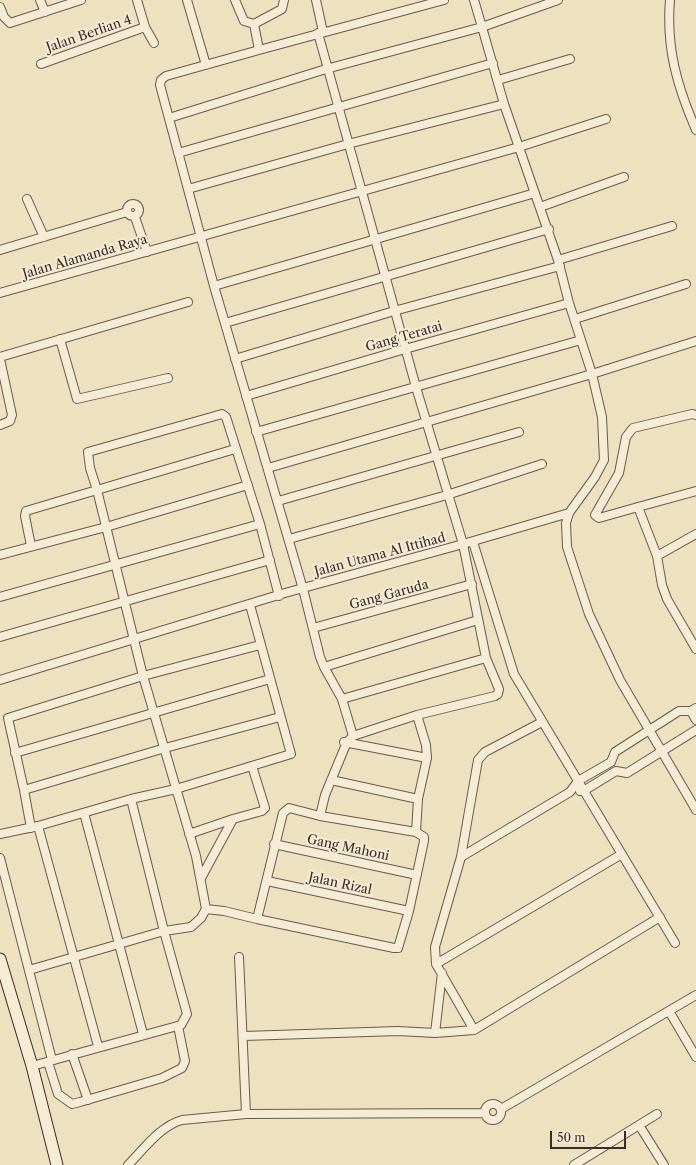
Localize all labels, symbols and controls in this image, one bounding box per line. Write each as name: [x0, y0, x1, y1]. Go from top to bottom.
street label: Jalan Berlian 4: [44, 12, 134, 56]
street label: Jalan Alamanda Raya: [21, 232, 149, 282]
street label: Gang Teratai: [364, 319, 444, 355]
street label: Jalan Utama Al Ittihad: [313, 530, 447, 580]
street label: Gang Garuda: [348, 577, 430, 613]
street label: Gang Mahoni: [305, 832, 391, 864]
street label: Jalan Rizal: [307, 870, 373, 898]
scale bar: [552, 1123, 628, 1149]
text: 50 m: [557, 1130, 586, 1145]

